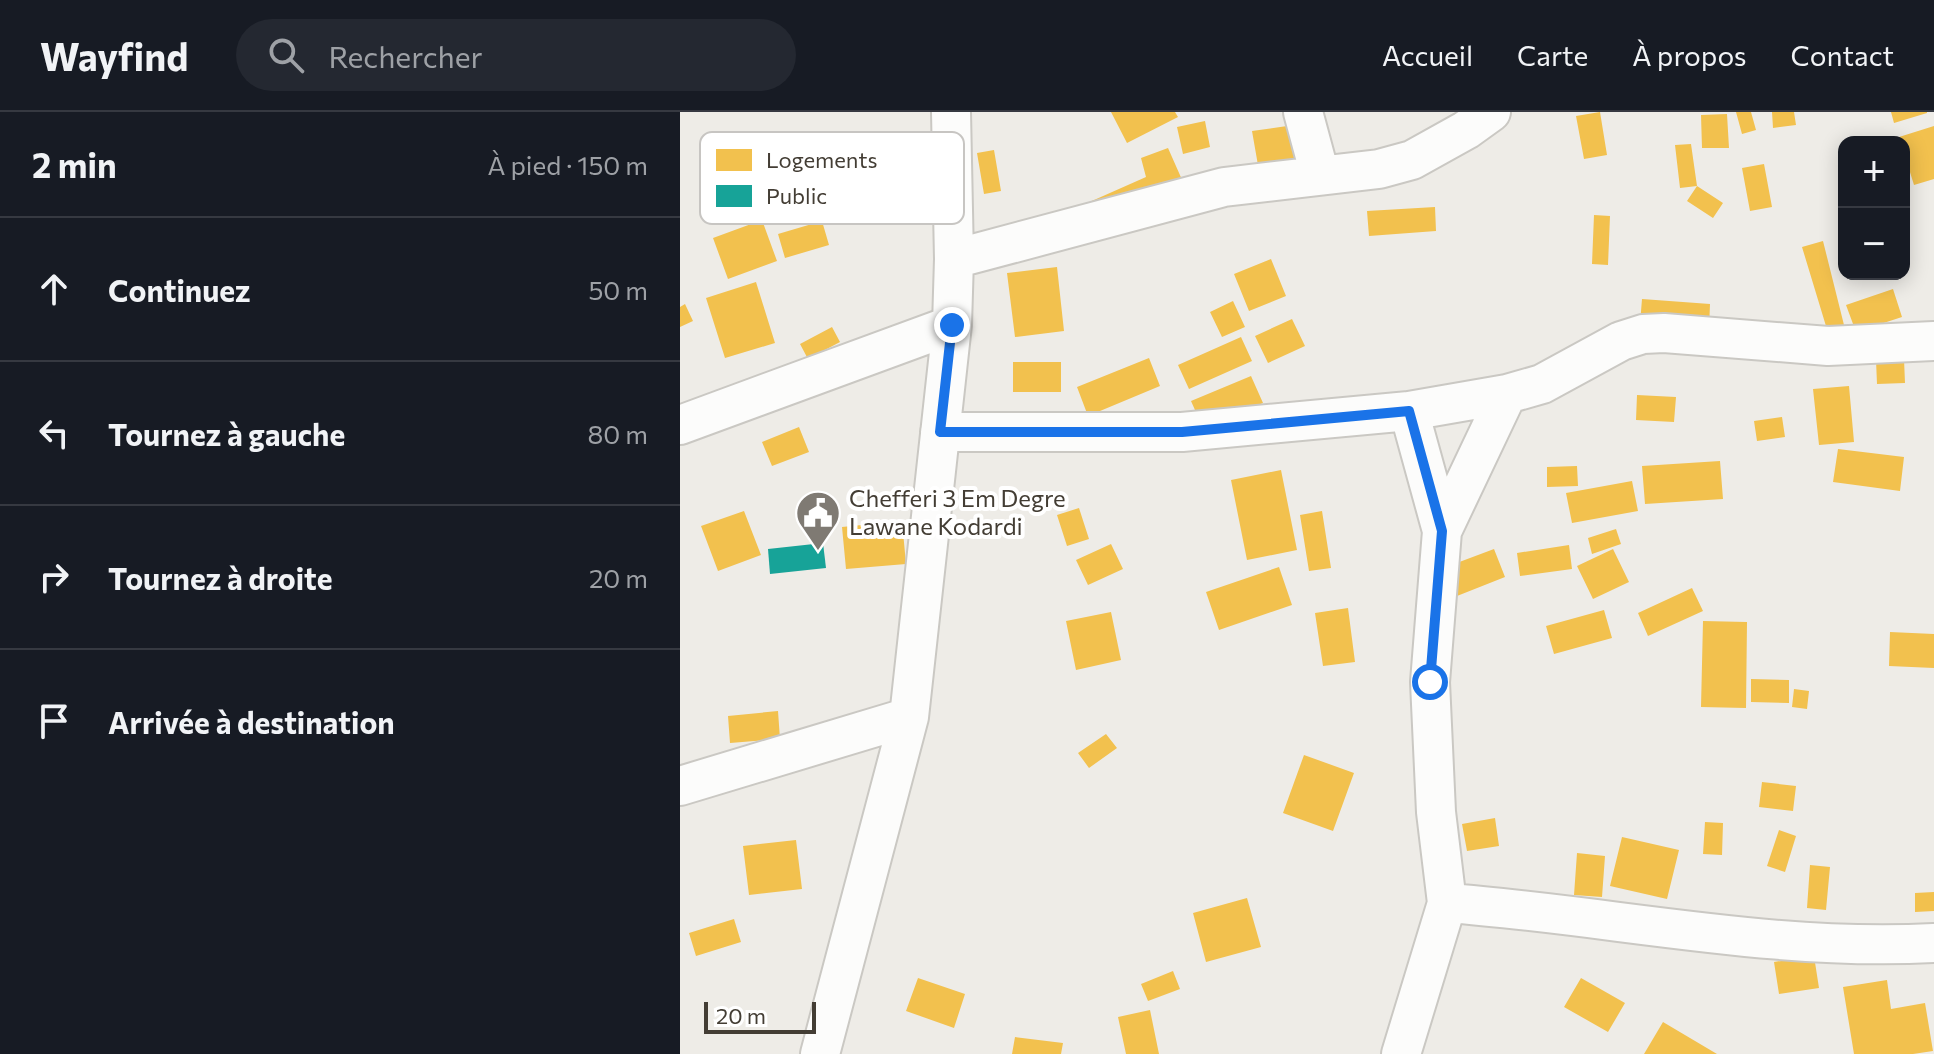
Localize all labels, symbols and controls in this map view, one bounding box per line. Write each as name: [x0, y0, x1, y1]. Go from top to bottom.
search box: [236, 19, 796, 91]
text: Wayfind: [40, 32, 188, 79]
icon: search: [264, 33, 308, 77]
text: Rechercher: [328, 37, 483, 74]
text: Accueil: [1382, 38, 1473, 72]
text: Carte: [1517, 38, 1588, 72]
text: À propos: [1632, 38, 1747, 72]
text: Contact: [1791, 38, 1894, 72]
legend: [700, 132, 964, 224]
map controls: [1838, 136, 1910, 280]
button: +: [1838, 136, 1910, 208]
text: 2 min: [32, 143, 117, 185]
text: Logements: [766, 146, 877, 173]
text: À pied · 150 m: [488, 149, 648, 180]
text: Public: [766, 182, 827, 209]
button: −: [1838, 208, 1910, 280]
icon: ahead: [32, 267, 76, 311]
text: Continuez: [108, 271, 251, 308]
text: 50 m: [588, 274, 648, 305]
route end: [934, 307, 970, 343]
icon: left: [32, 411, 76, 455]
text: Tournez à gauche: [108, 415, 345, 452]
text: 80 m: [588, 418, 648, 449]
place label: Chefferi 3 Em Degre Lawane Kodardi: [849, 483, 1066, 540]
public building icon: Chefferi 3 Em Degre Lawane Kodardi: [794, 489, 842, 552]
icon: right: [32, 555, 76, 599]
text: Tournez à droite: [108, 559, 332, 596]
text: 20 m: [589, 562, 648, 593]
route start: [1412, 664, 1448, 700]
icon: arrive: [32, 699, 76, 743]
text: Arrivée à destination: [108, 703, 395, 740]
scale bar: [704, 998, 816, 1034]
text: 20 m: [716, 1002, 766, 1029]

